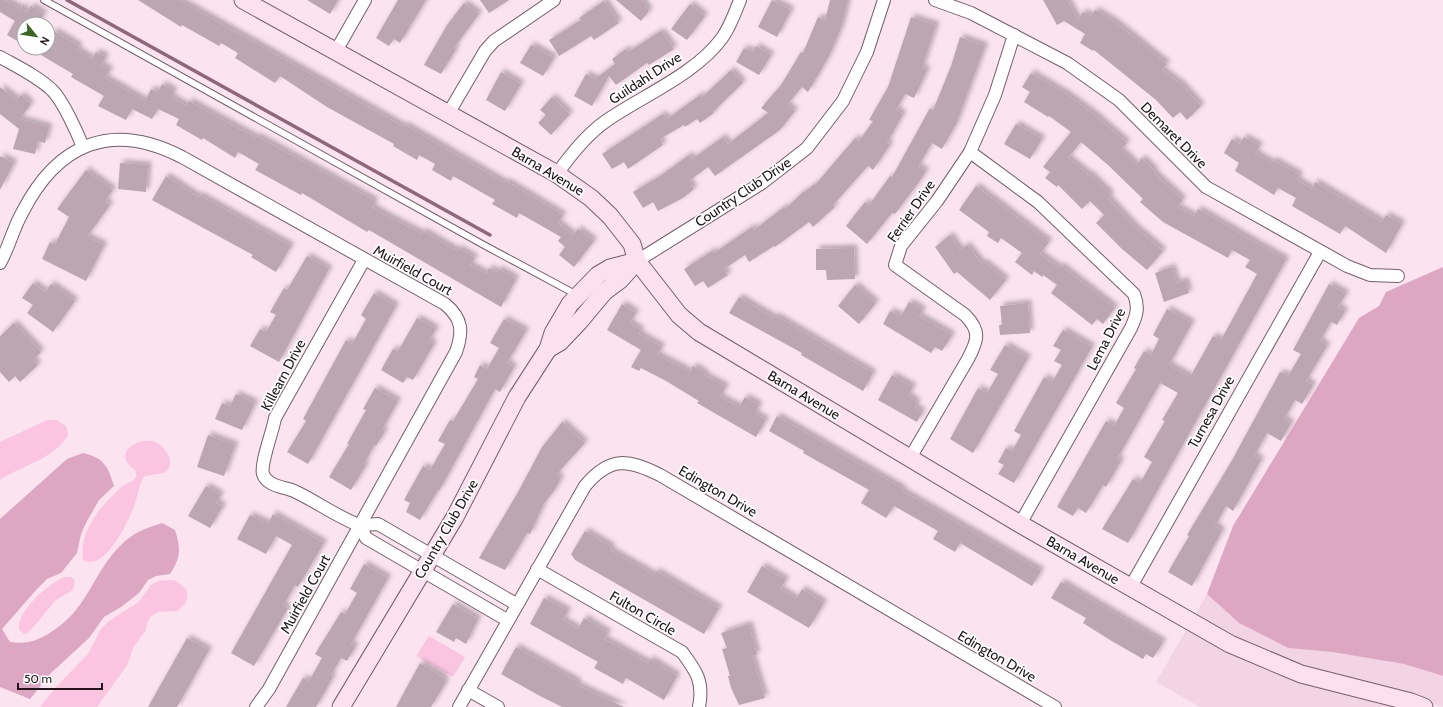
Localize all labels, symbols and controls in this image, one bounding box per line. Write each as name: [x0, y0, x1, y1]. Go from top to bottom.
north arrow: [16, 16, 56, 56]
text: N: [37, 34, 53, 48]
street label: Guildahl Drive: [605, 48, 685, 108]
street label: Demaret Drive: [1137, 98, 1211, 172]
street label: Barna Avenue: [508, 142, 588, 200]
street label: Country Club Drive: [691, 153, 795, 231]
street label: Ferrier Drive: [883, 176, 939, 246]
street label: Muirfield Court: [370, 241, 456, 299]
street label: Lema Drive: [1083, 305, 1129, 373]
street label: Killearn Drive: [257, 336, 309, 414]
street label: Barna Avenue: [764, 366, 844, 424]
street label: Turnesa Drive: [1184, 373, 1238, 451]
street label: Edington Drive: [675, 461, 761, 521]
street label: Country Club Drive: [410, 476, 482, 582]
street label: Barna Avenue: [1043, 532, 1123, 588]
street label: Muirfield Court: [276, 551, 334, 637]
street label: Fulton Circle: [607, 587, 679, 639]
street label: Edington Drive: [954, 626, 1040, 686]
scale bar: [18, 665, 102, 691]
text: 50 m: [24, 671, 52, 686]

